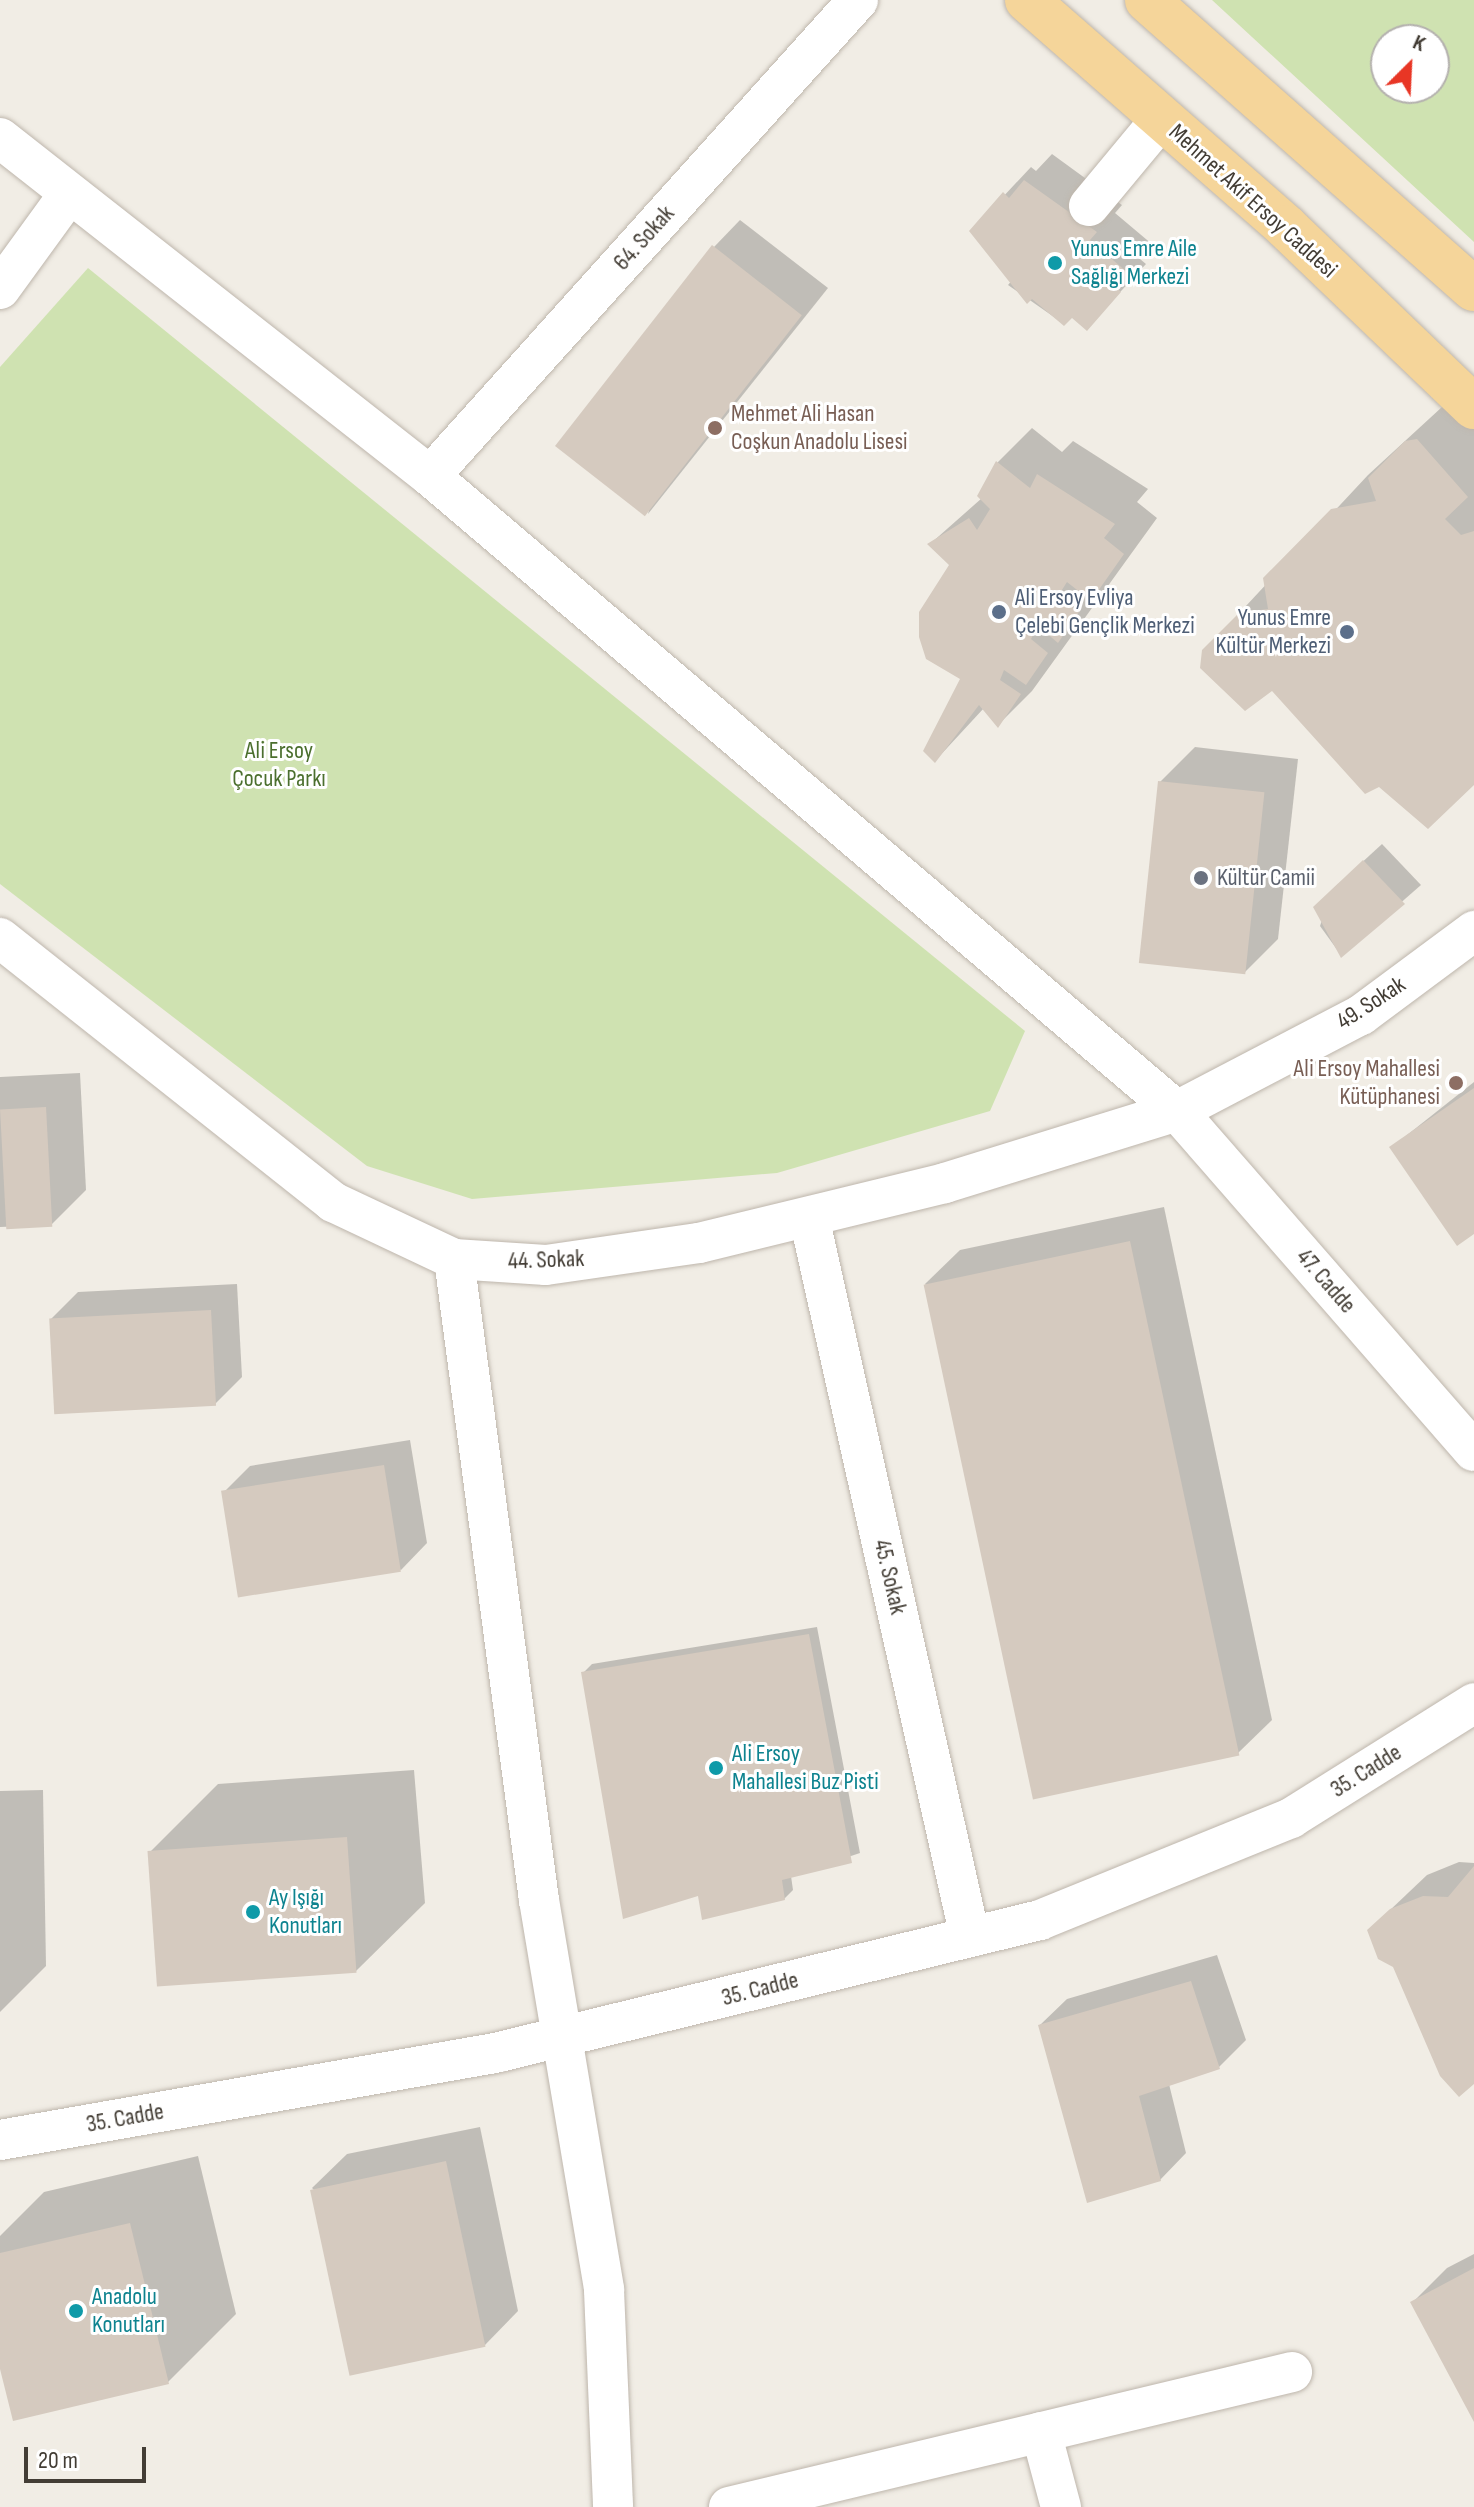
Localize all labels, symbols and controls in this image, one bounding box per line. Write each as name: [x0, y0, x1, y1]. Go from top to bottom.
north arrow: [1370, 24, 1450, 104]
text: K: [1409, 29, 1430, 58]
street label: Mehmet Akif Ersoy Caddesi: [1163, 118, 1343, 284]
street label: 64. Sokak: [607, 200, 681, 276]
place label: Yunus Emre Aile Sağlığı Merkezi: [1071, 235, 1197, 291]
marker: Yunus Emre Aile Sağlığı Merkezi: [1046, 254, 1064, 272]
place label: Mehmet Ali Hasan Coşkun Anadolu Lisesi: [731, 400, 907, 456]
marker: Mehmet Ali Hasan Coşkun Anadolu Lisesi: [706, 419, 724, 437]
place label: Ali Ersoy Evliya Çelebi Gençlik Merkezi: [1015, 584, 1195, 640]
marker: Ali Ersoy Evliya Çelebi Gençlik Merkezi: [990, 603, 1008, 621]
place label: Yunus Emre Kültür Merkezi: [1216, 604, 1331, 660]
marker: Yunus Emre Kültür Merkezi: [1338, 623, 1356, 641]
park label: Ali Ersoy Çocuk Parkı: [232, 737, 326, 793]
place label: Kültür Camii: [1217, 864, 1315, 892]
marker: Kültür Camii: [1192, 869, 1210, 887]
street label: 49. Sokak: [1331, 970, 1411, 1036]
place label: Ali Ersoy Mahallesi Kütüphanesi: [1294, 1055, 1440, 1111]
marker: Ali Ersoy Mahallesi Kütüphanesi: [1447, 1074, 1465, 1092]
street label: 47. Cadde: [1290, 1243, 1362, 1319]
street label: 44. Sokak: [507, 1244, 585, 1276]
street label: 45. Sokak: [867, 1537, 913, 1617]
street label: 35. Cadde: [1325, 1738, 1407, 1804]
place label: Ali Ersoy Mahallesi̇ Buz Pisti: [732, 1740, 879, 1796]
marker: Ali Ersoy Mahallesi̇ Buz Pisti: [707, 1759, 725, 1777]
place label: Ay Işığı Konutları: [269, 1884, 342, 1940]
marker: Ay Işığı Konutları: [244, 1903, 262, 1921]
street label: 35. Cadde: [719, 1966, 801, 2012]
street label: 35. Cadde: [84, 2097, 166, 2139]
place label: Anadolu Konutları: [92, 2283, 165, 2339]
marker: Anadolu Konutları: [67, 2302, 85, 2320]
scale bar: [28, 2431, 150, 2481]
text: 20 m: [38, 2446, 78, 2475]

